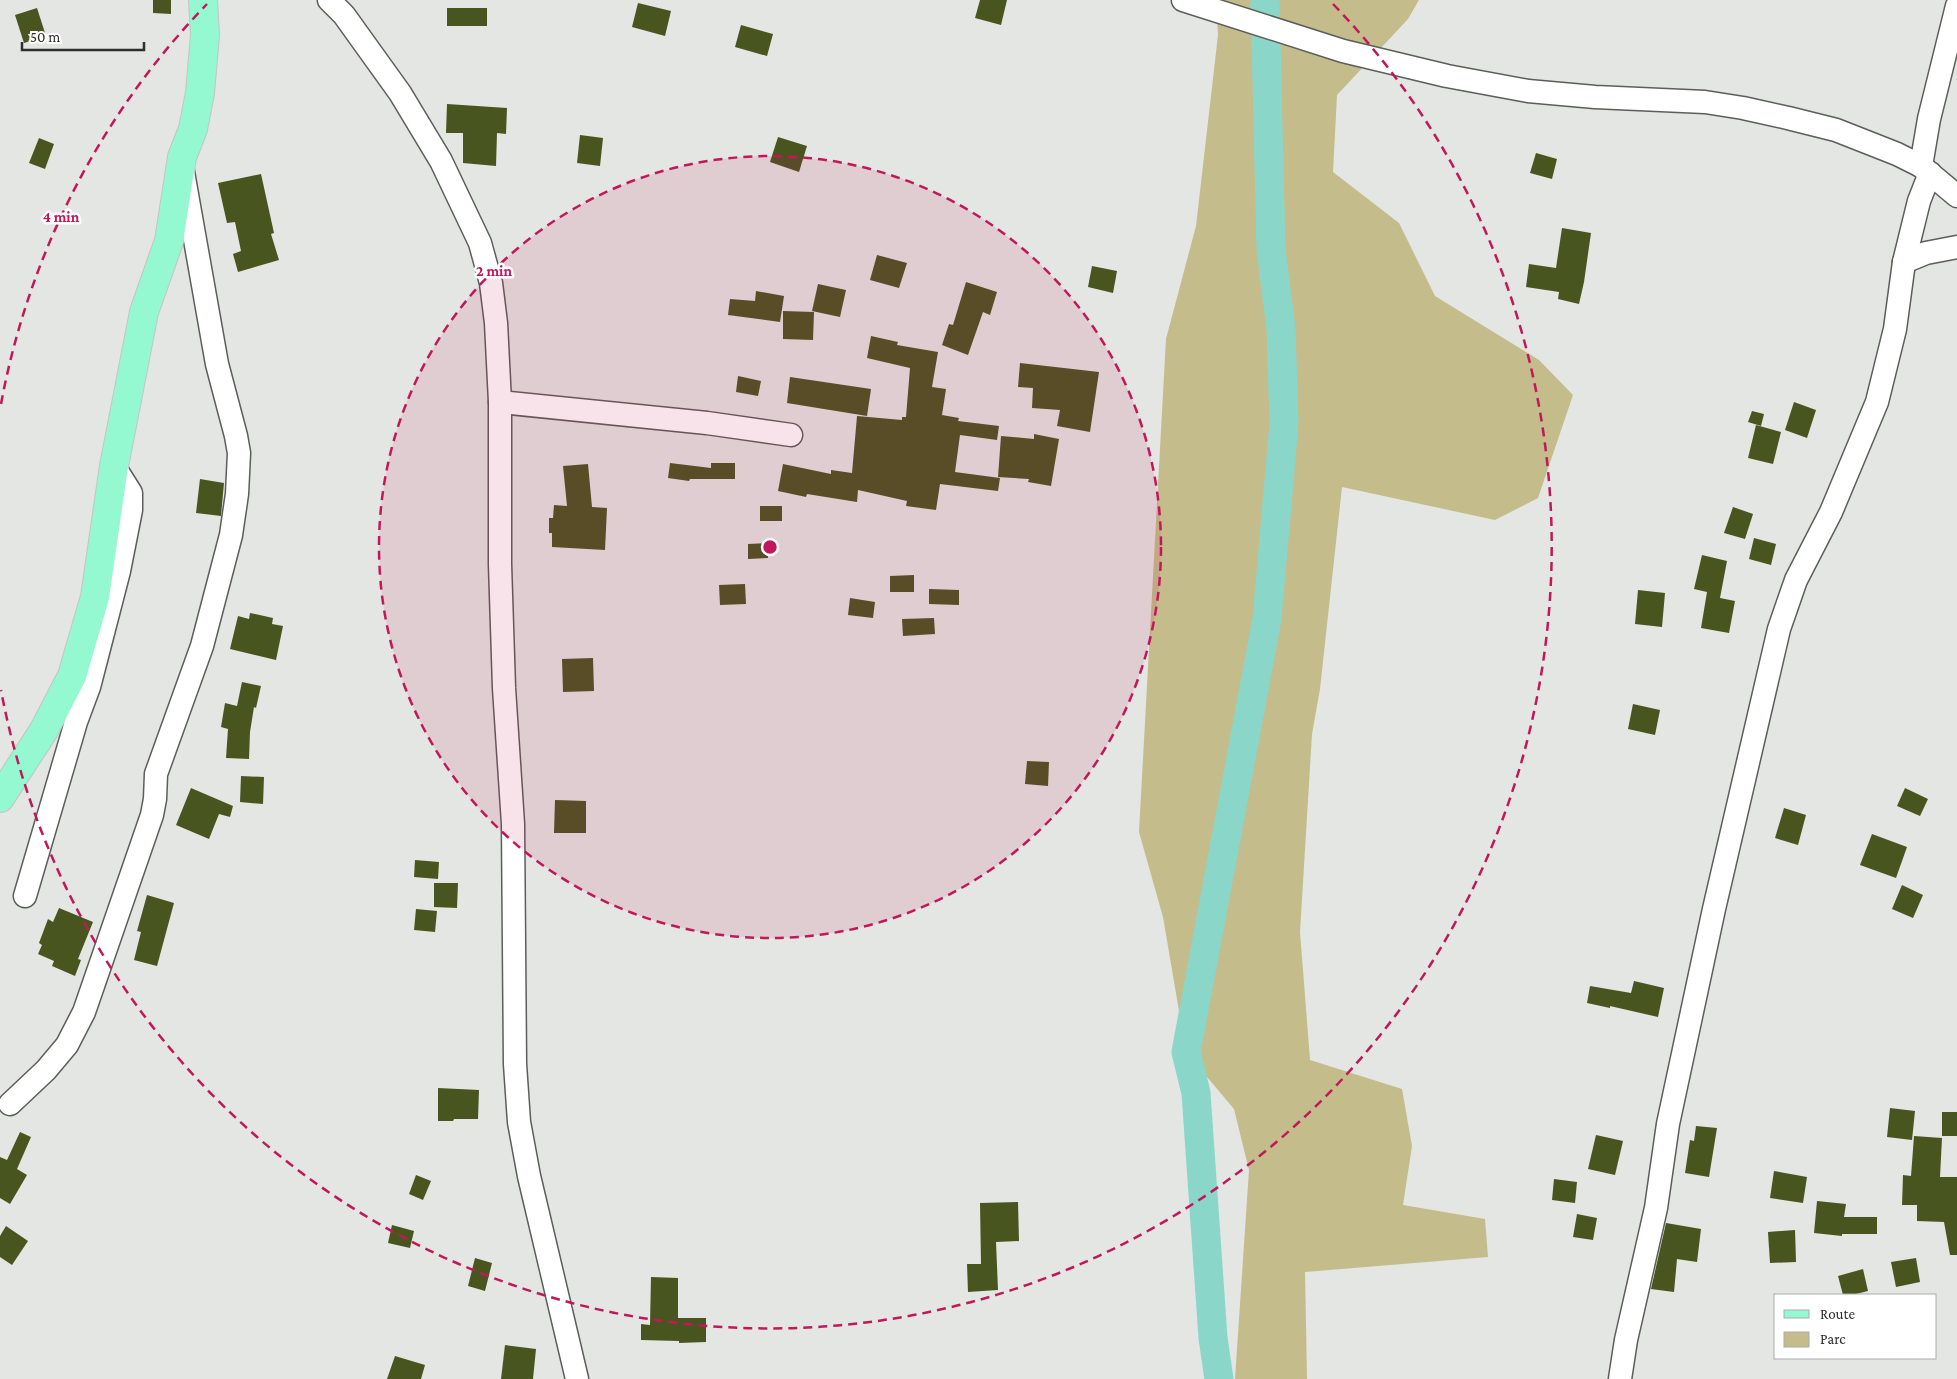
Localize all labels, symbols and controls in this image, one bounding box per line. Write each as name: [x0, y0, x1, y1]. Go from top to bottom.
scale bar: [22, 20, 145, 52]
text: 50 m: [30, 29, 60, 45]
text: 4 min: [43, 209, 80, 225]
text: 2 min: [476, 263, 512, 279]
centre of rings: [761, 538, 779, 556]
legend: [1774, 1294, 1937, 1359]
text: Route: [1820, 1306, 1855, 1322]
text: Parc: [1820, 1331, 1846, 1347]

